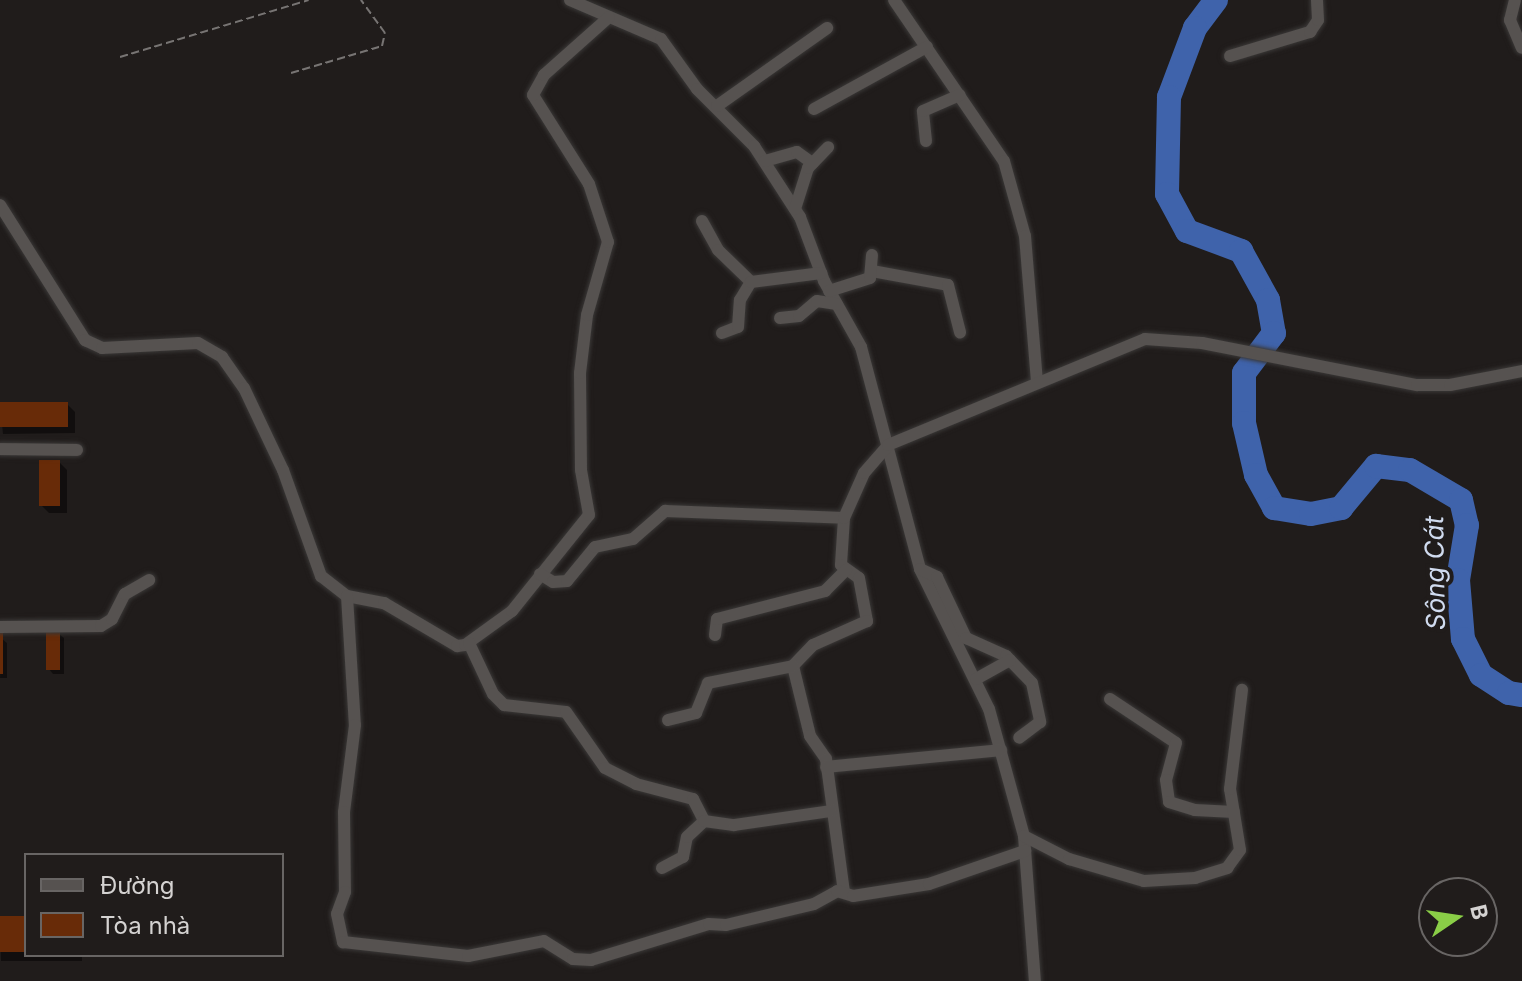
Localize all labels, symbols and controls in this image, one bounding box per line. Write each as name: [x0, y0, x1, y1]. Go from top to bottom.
water label: Sông Cát: [1418, 516, 1452, 630]
legend: [24, 853, 284, 957]
text: Đường: [100, 871, 175, 900]
north arrow: [1418, 877, 1498, 957]
text: B: [1465, 902, 1494, 922]
text: Tòa nhà: [100, 911, 190, 940]

